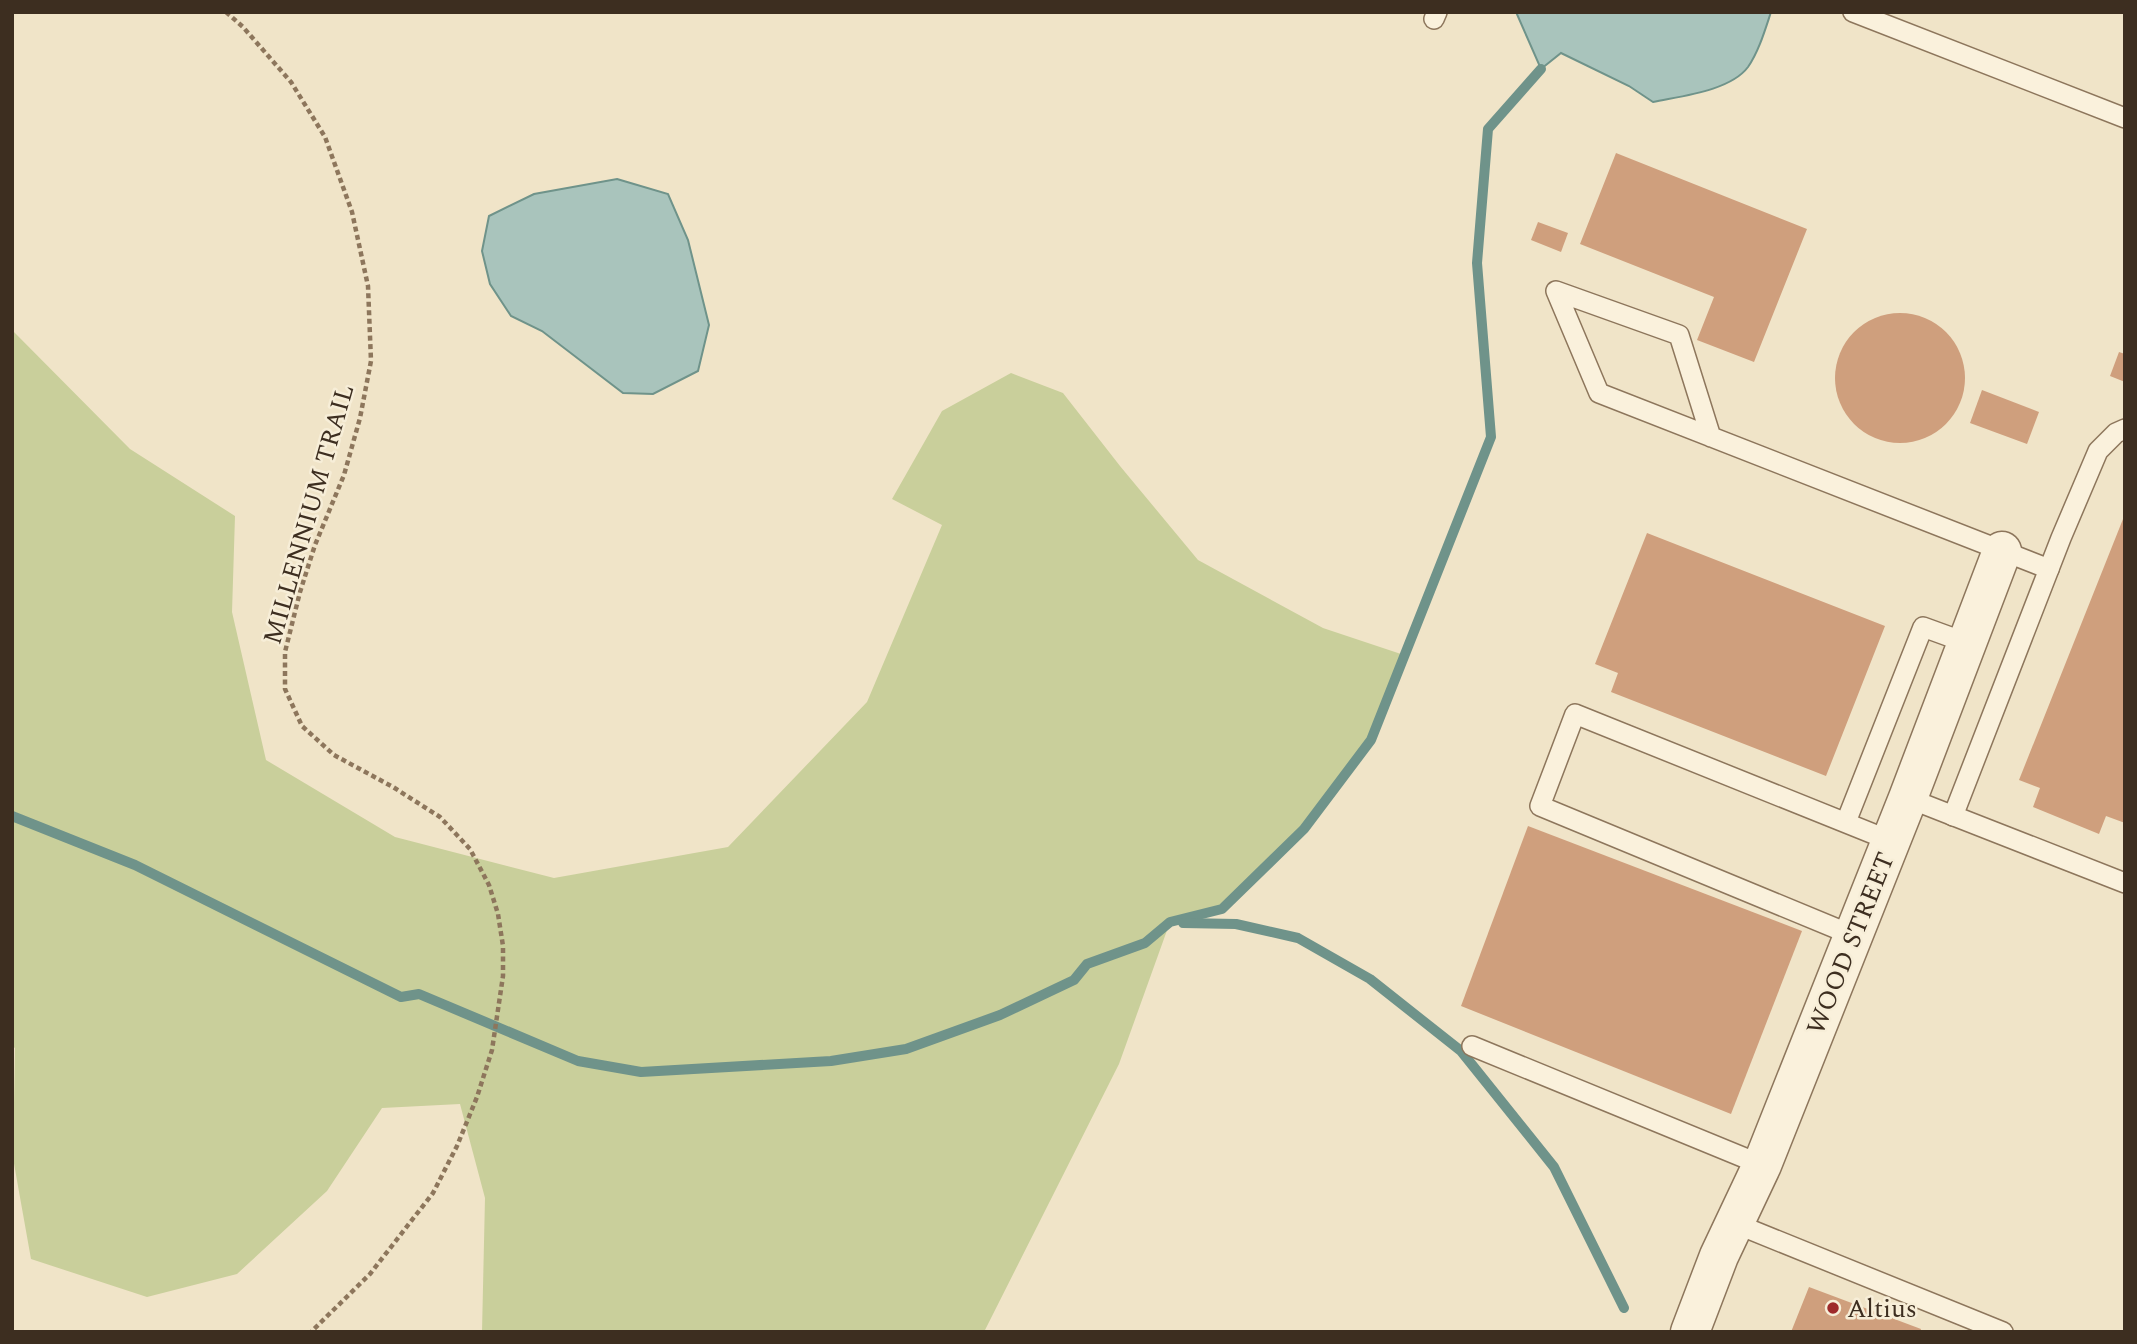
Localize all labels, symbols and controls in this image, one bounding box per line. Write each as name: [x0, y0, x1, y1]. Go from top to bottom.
street label: MILLENNIUM TRAIL: [253, 380, 365, 649]
street label: WOOD STREET: [1796, 846, 1906, 1041]
place label: Altius: [1847, 1289, 1917, 1329]
marker: Altius: [1825, 1300, 1841, 1316]

